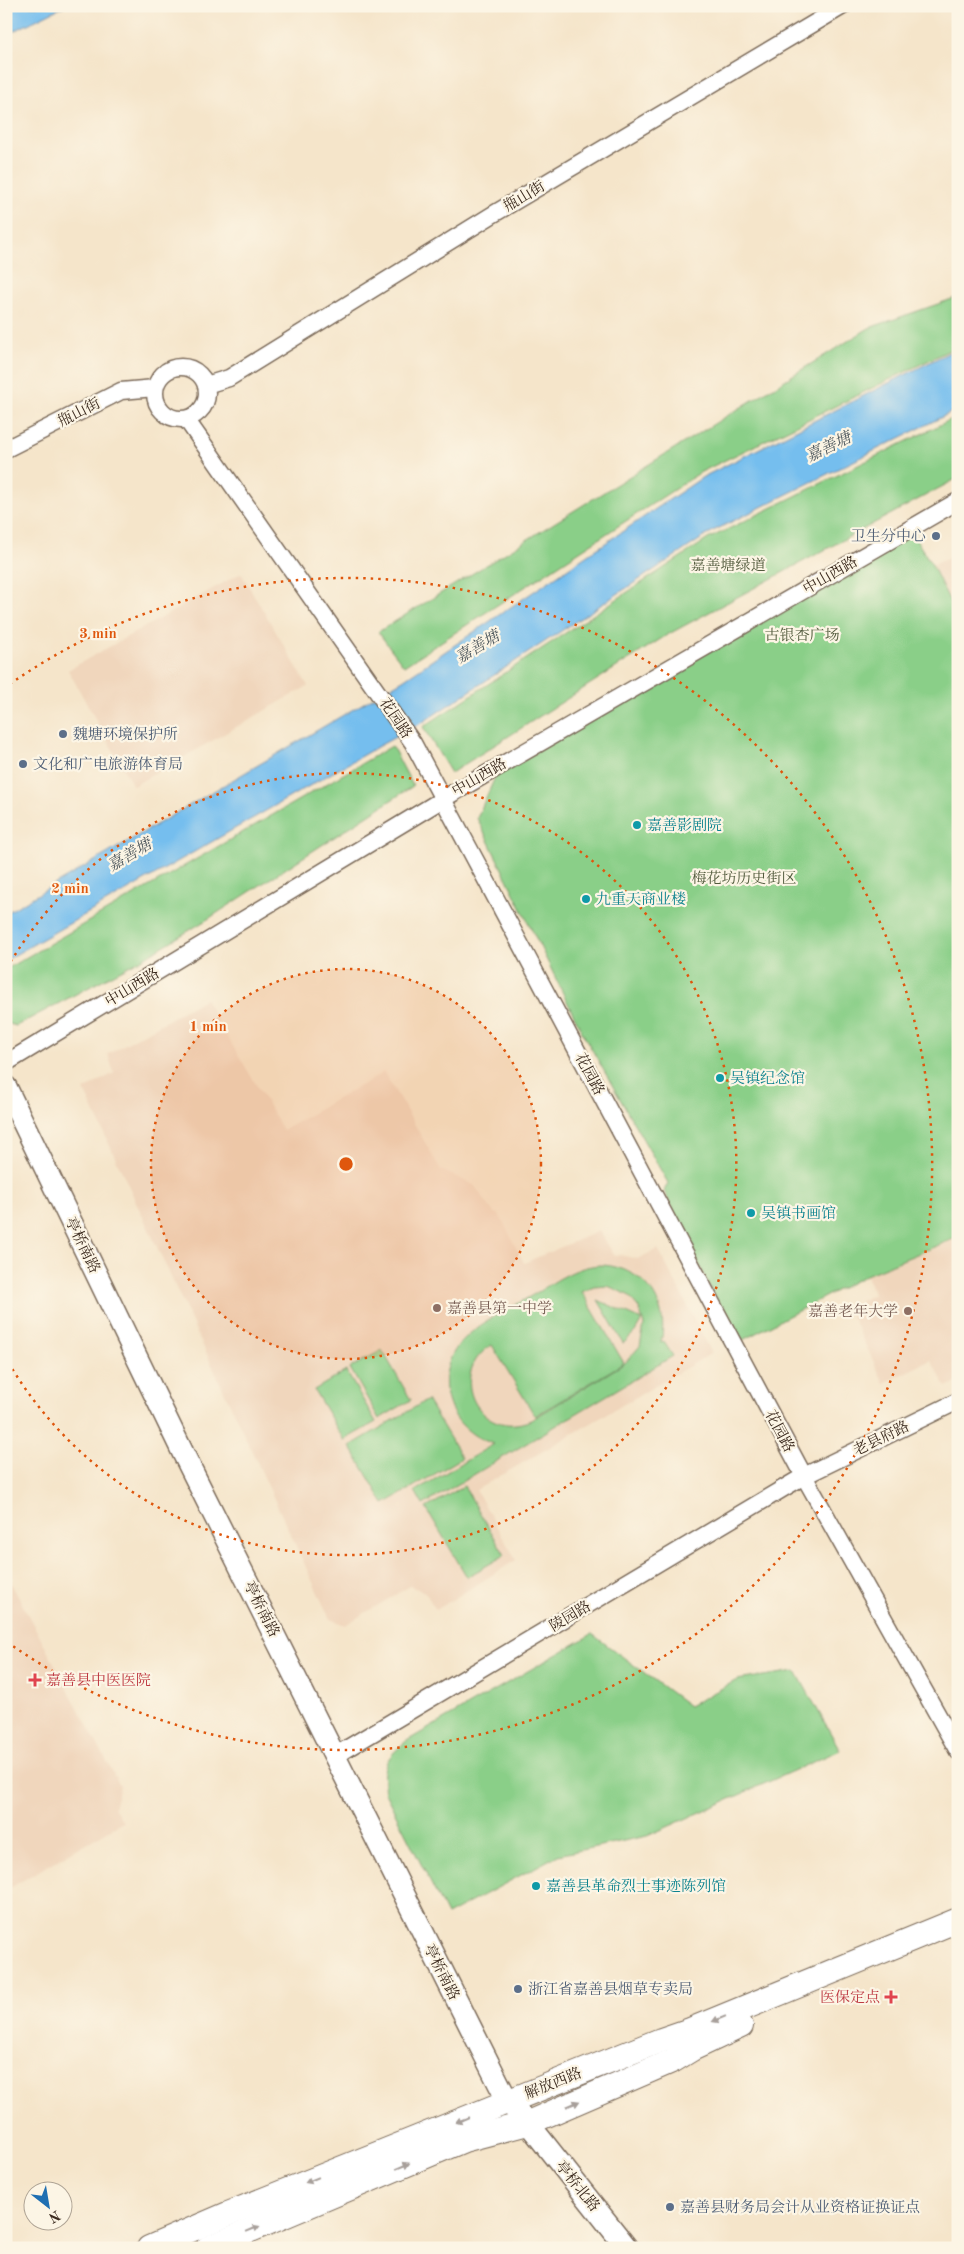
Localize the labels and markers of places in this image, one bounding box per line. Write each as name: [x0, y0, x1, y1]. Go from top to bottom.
place label: 卫生分中心: [851, 528, 926, 545]
marker: 卫生分中心: [930, 530, 942, 542]
place label: 魏塘环境保护所: [73, 726, 178, 743]
marker: 魏塘环境保护所: [57, 728, 69, 740]
place label: 文化和广电旅游体育局: [33, 756, 183, 773]
marker: 文化和广电旅游体育局: [17, 758, 29, 770]
place label: 嘉善影剧院: [647, 817, 722, 834]
marker: 嘉善影剧院: [631, 819, 643, 831]
place label: 九重天商业楼: [596, 891, 686, 908]
marker: 九重天商业楼: [580, 893, 592, 905]
place label: 吴镇纪念馆: [730, 1070, 805, 1087]
marker: 吴镇纪念馆: [714, 1072, 726, 1084]
centre of rings: [337, 1155, 355, 1173]
place label: 吴镇书画馆: [761, 1205, 836, 1222]
marker: 吴镇书画馆: [745, 1207, 757, 1219]
place label: 嘉善县第一中学: [447, 1300, 552, 1317]
marker: 嘉善县第一中学: [431, 1302, 443, 1314]
place label: 嘉善老年大学: [808, 1303, 898, 1320]
marker: 嘉善老年大学: [902, 1305, 914, 1317]
place label: 嘉善县中医医院: [46, 1672, 151, 1689]
marker: 嘉善县中医医院: [28, 1673, 42, 1687]
place label: 嘉善县革命烈士事迹陈列馆: [546, 1878, 726, 1895]
marker: 嘉善县革命烈士事迹陈列馆: [530, 1880, 542, 1892]
place label: 浙江省嘉善县烟草专卖局: [528, 1981, 693, 1998]
marker: 浙江省嘉善县烟草专卖局: [512, 1983, 524, 1995]
place label: 医保定点: [820, 1989, 880, 2006]
marker: 医保定点: [884, 1990, 898, 2004]
place label: 嘉善县财务局会计从业资格证换证点: [680, 2199, 920, 2216]
marker: 嘉善县财务局会计从业资格证换证点: [664, 2201, 676, 2213]

